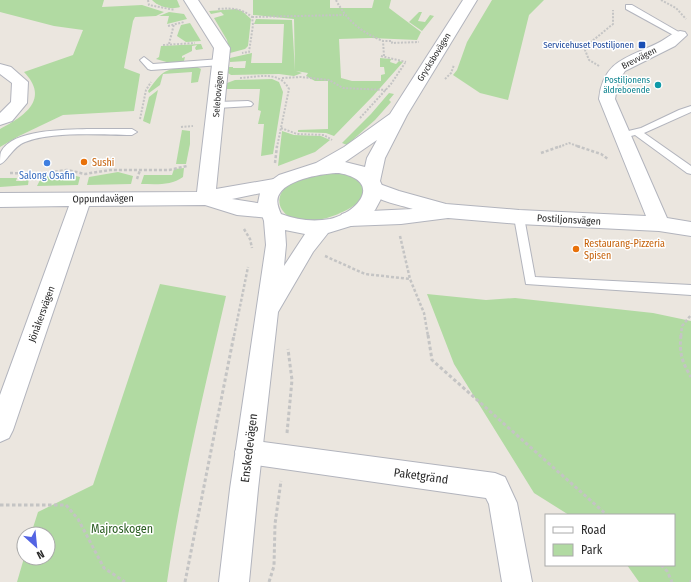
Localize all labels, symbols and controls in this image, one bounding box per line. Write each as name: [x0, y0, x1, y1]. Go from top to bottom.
street label: Grycksbovägen: [415, 31, 453, 83]
place label: Servicehuset Postiljonen: [543, 40, 634, 50]
marker: Servicehuset Postiljonen: [637, 40, 647, 50]
street label: Brevvägen: [620, 45, 658, 71]
street label: Selebovägen: [211, 70, 225, 118]
place label: Postiljonens äldreboende: [603, 75, 651, 95]
marker: Postiljonens äldreboende: [653, 80, 663, 90]
marker: Sushi: [79, 157, 89, 167]
place label: Sushi: [92, 157, 114, 169]
marker: Salong Osafin: [42, 158, 52, 168]
place label: Salong Osafin: [19, 170, 75, 182]
street label: Oppundavägen: [72, 192, 134, 206]
street label: Postiljonsvägen: [537, 212, 601, 228]
place label: Restaurang-Pizzeria Spisen: [584, 238, 665, 262]
marker: Restaurang-Pizzeria Spisen: [571, 244, 581, 254]
street label: Jönåkersvägen: [25, 284, 58, 344]
street label: Enskedevägen: [238, 413, 260, 483]
street label: Paketgränd: [393, 465, 449, 487]
legend: [545, 514, 675, 566]
park label: Majroskogen: [91, 522, 153, 536]
text: Road: [581, 523, 606, 537]
north arrow: [16, 526, 56, 566]
text: Park: [581, 543, 603, 557]
text: N: [34, 547, 46, 562]

